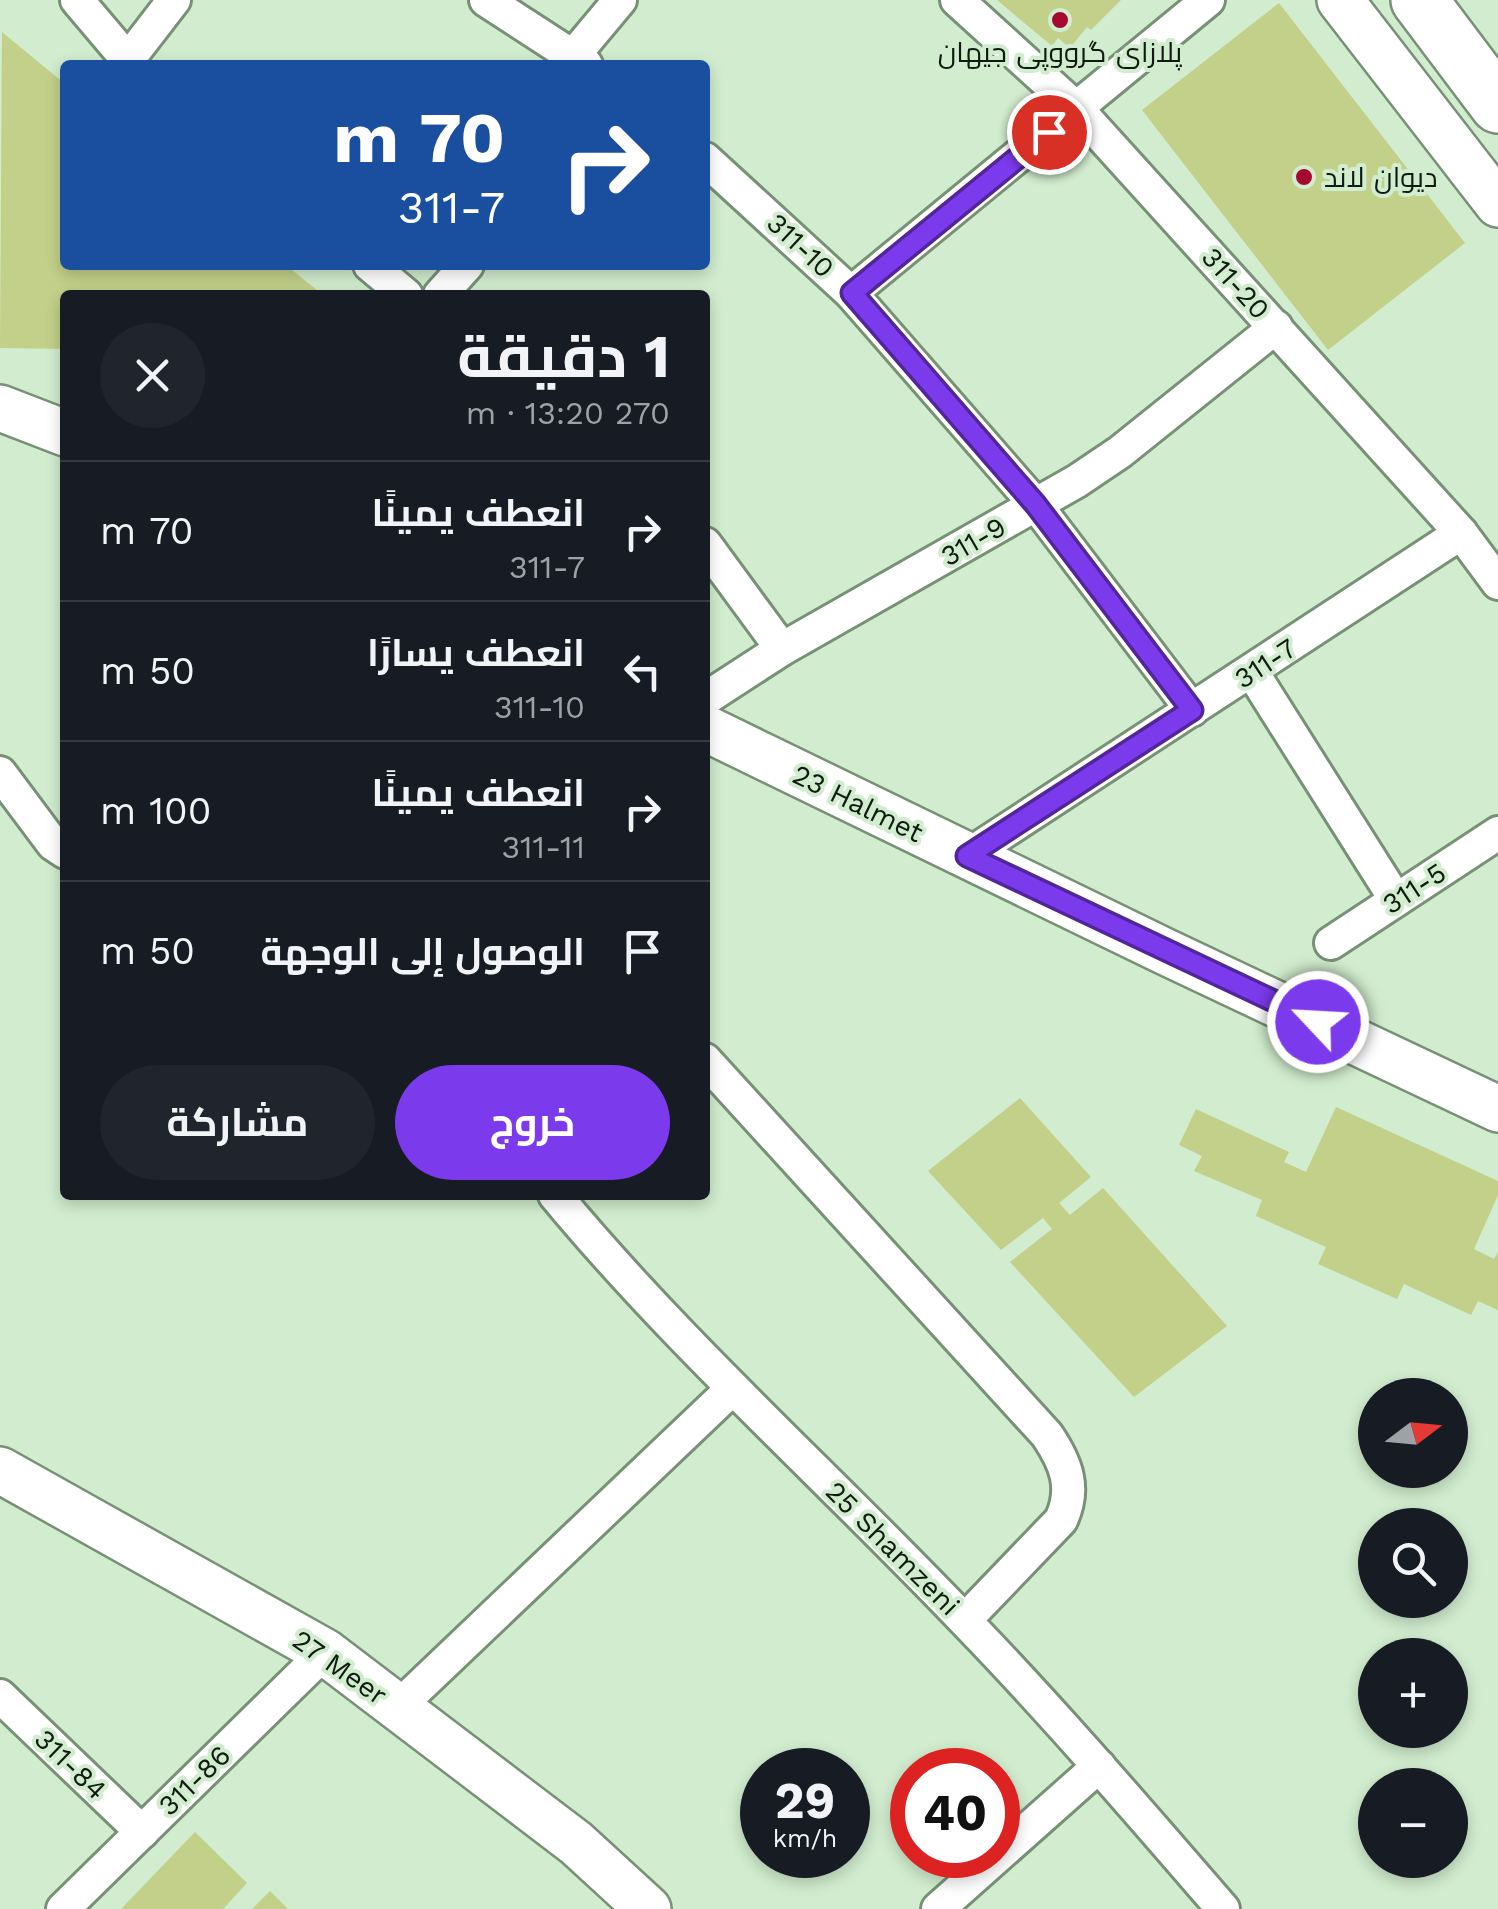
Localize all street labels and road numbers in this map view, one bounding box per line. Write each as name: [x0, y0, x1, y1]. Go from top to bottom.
street label: 311-10: [760, 206, 841, 285]
street label: 311-20: [1195, 241, 1276, 326]
street label: 311-9: [935, 510, 1012, 573]
street label: 311-7: [1228, 631, 1302, 695]
street label: 23 Halmet: [787, 758, 929, 849]
street label: 311-5: [1376, 856, 1452, 921]
street label: 25 Shamzeni: [819, 1475, 966, 1622]
street label: 27 Meer: [286, 1623, 393, 1712]
street label: 311-84: [28, 1722, 113, 1806]
street label: 311-86: [152, 1738, 237, 1822]

